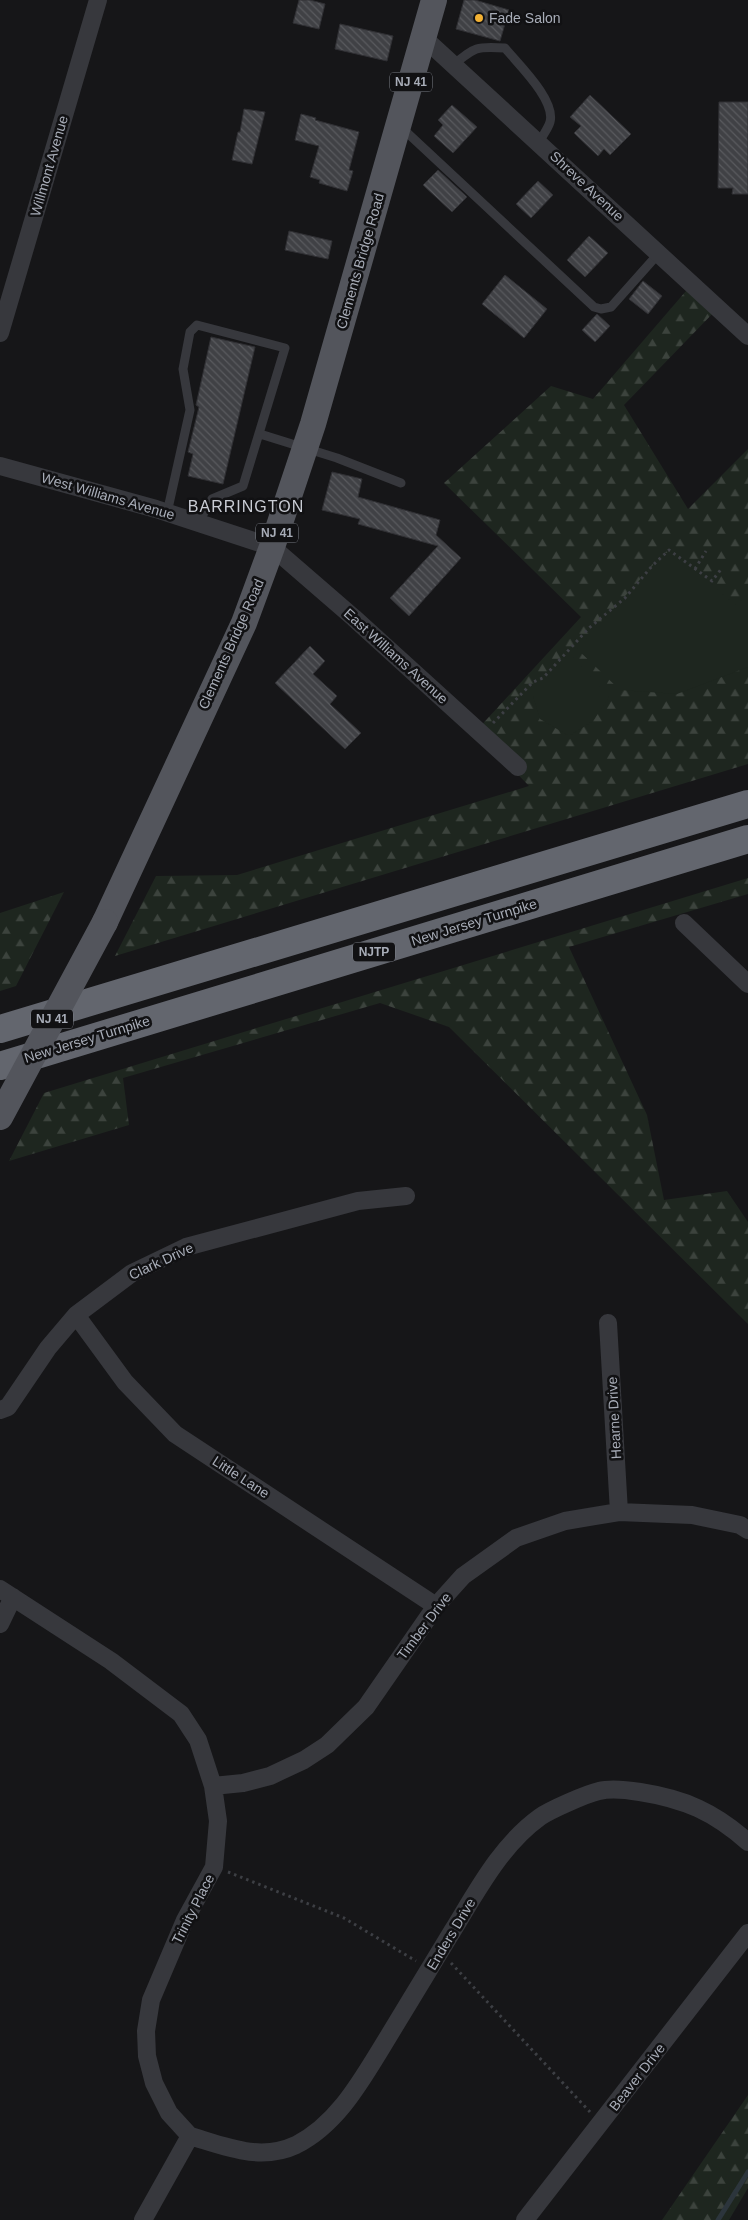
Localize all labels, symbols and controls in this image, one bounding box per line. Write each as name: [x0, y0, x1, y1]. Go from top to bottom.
place label: Fade Salon: [489, 10, 561, 26]
marker: Fade Salon: [473, 12, 485, 24]
road number: NJ 41: [390, 72, 432, 91]
street label: Willmont Avenue: [27, 114, 71, 218]
street label: Shreve Avenue: [547, 148, 627, 224]
street label: Clements Bridge Road: [333, 191, 387, 331]
street label: West Williams Avenue: [39, 469, 177, 523]
district label: BARRINGTON: [188, 498, 304, 515]
road number: NJ 41: [256, 524, 298, 542]
street label: Clements Bridge Road: [195, 576, 267, 712]
street label: East Williams Avenue: [341, 605, 451, 707]
street label: New Jersey Turnpike: [409, 895, 539, 949]
road number: NJTP: [353, 942, 395, 962]
road number: NJ 41: [31, 1010, 73, 1028]
street label: New Jersey Turnpike: [22, 1012, 152, 1066]
street label: Clark Drive: [126, 1239, 196, 1283]
street label: Hearne Drive: [604, 1376, 624, 1460]
street label: Little Lane: [210, 1453, 273, 1501]
street label: Timber Drive: [394, 1589, 454, 1663]
street label: Trinity Place: [169, 1871, 218, 1947]
street label: Enders Drive: [423, 1895, 479, 1973]
street label: Beaver Drive: [606, 2040, 668, 2114]

